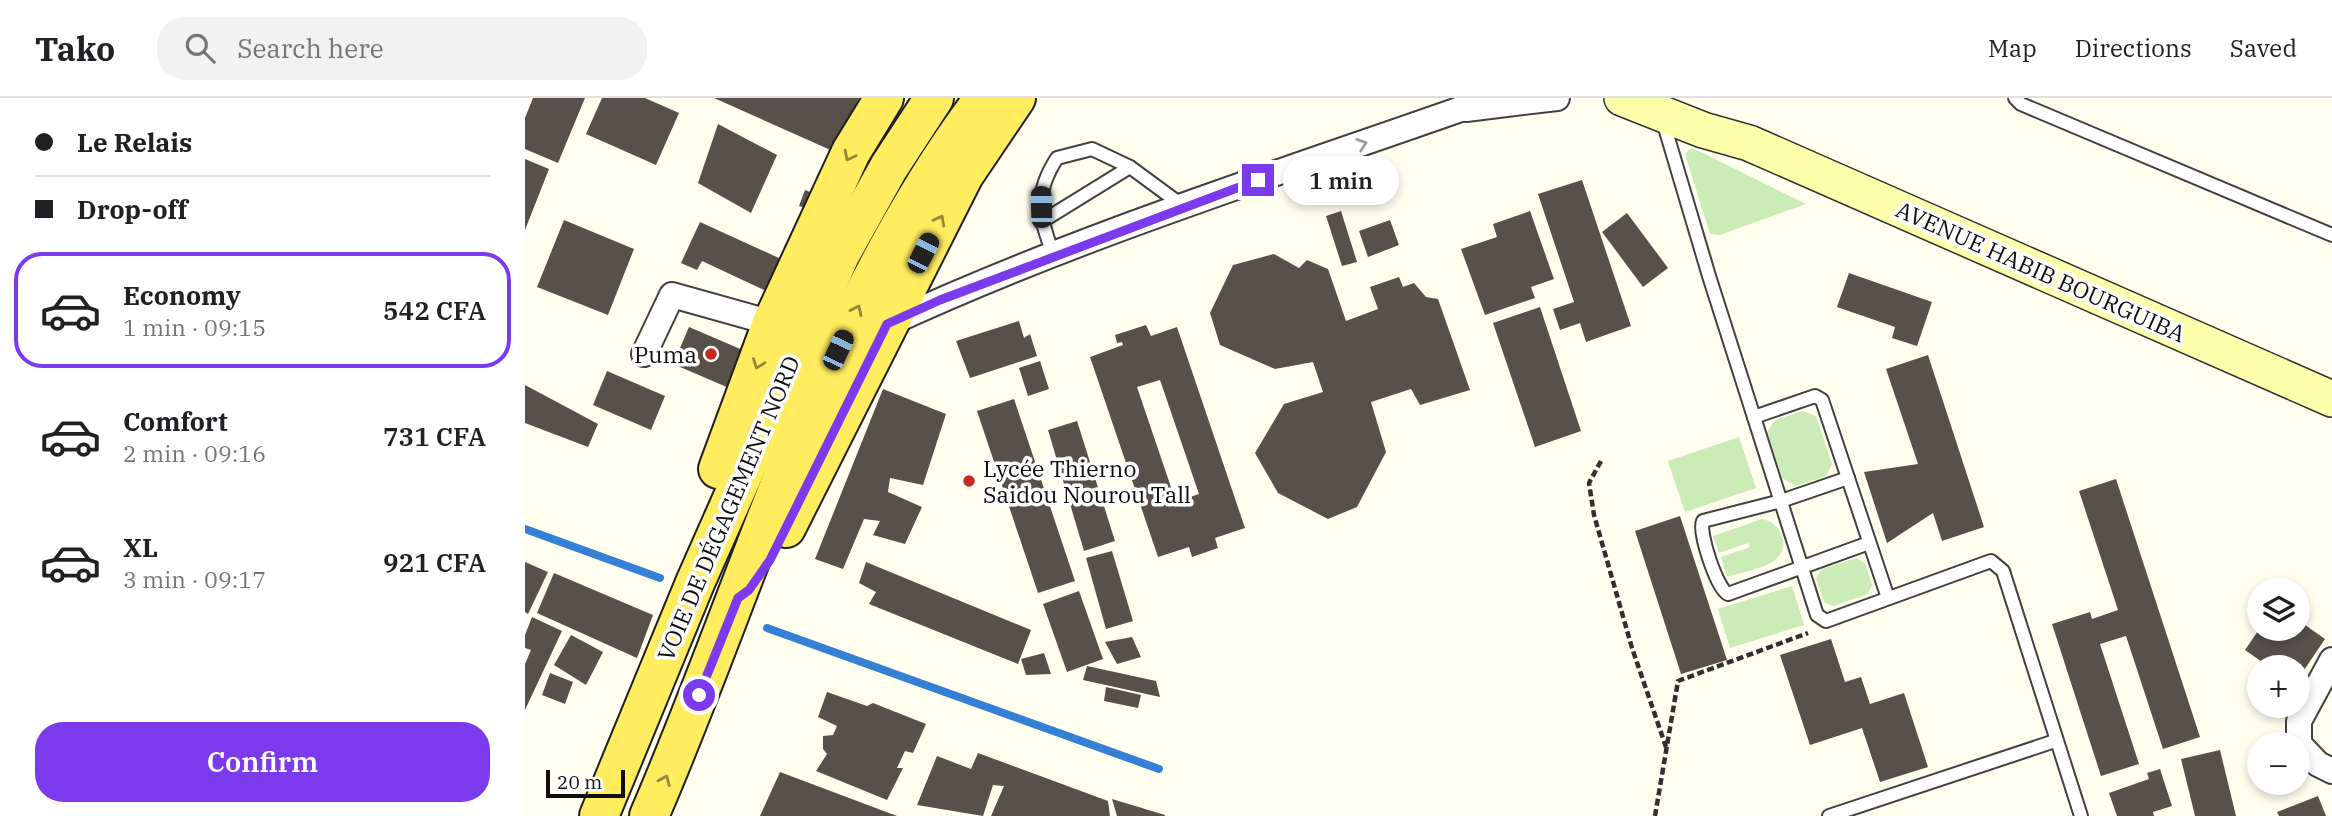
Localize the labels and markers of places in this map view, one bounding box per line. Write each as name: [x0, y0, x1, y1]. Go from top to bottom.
place label: Puma: [634, 339, 697, 369]
marker: Puma: [703, 346, 719, 362]
place label: Lycée Thierno Saidou Nourou Tall: [983, 453, 1191, 509]
marker: Lycée Thierno Saidou Nourou Tall: [961, 473, 977, 489]

